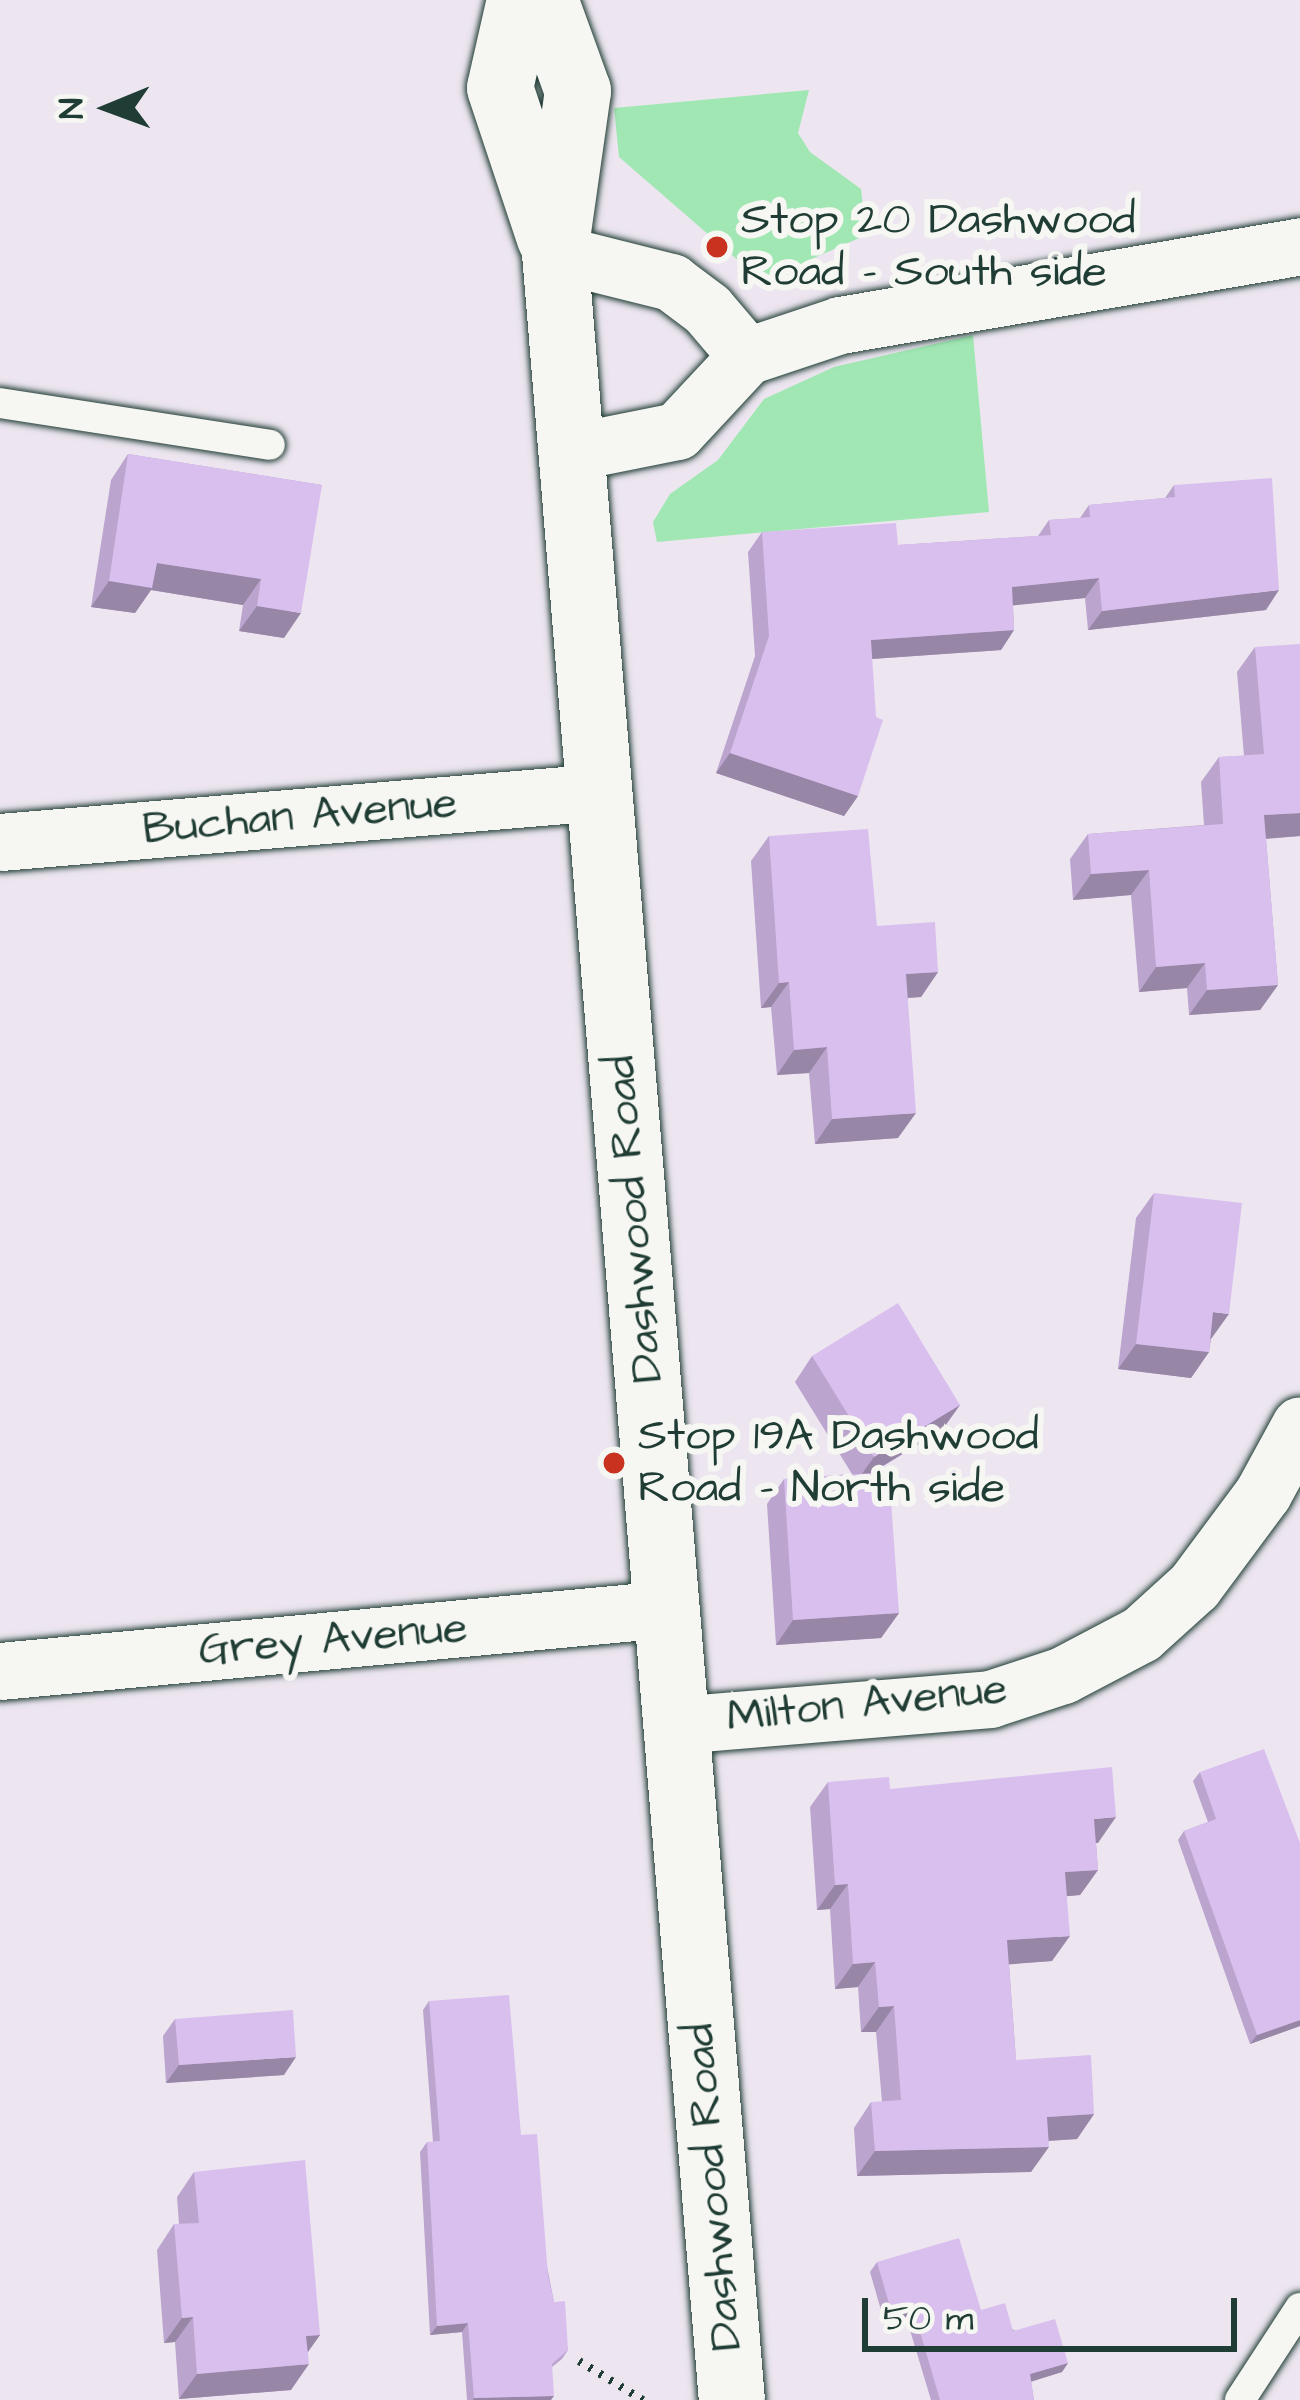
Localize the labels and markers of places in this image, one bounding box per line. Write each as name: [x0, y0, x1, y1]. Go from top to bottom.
place label: Stop 20 Dashwood Road - South side: [741, 194, 1136, 300]
marker: Stop 20 Dashwood Road - South side: [704, 234, 730, 260]
place label: Stop 19A Dashwood Road - North side: [638, 1410, 1039, 1516]
marker: Stop 19A Dashwood Road - North side: [601, 1450, 627, 1476]

